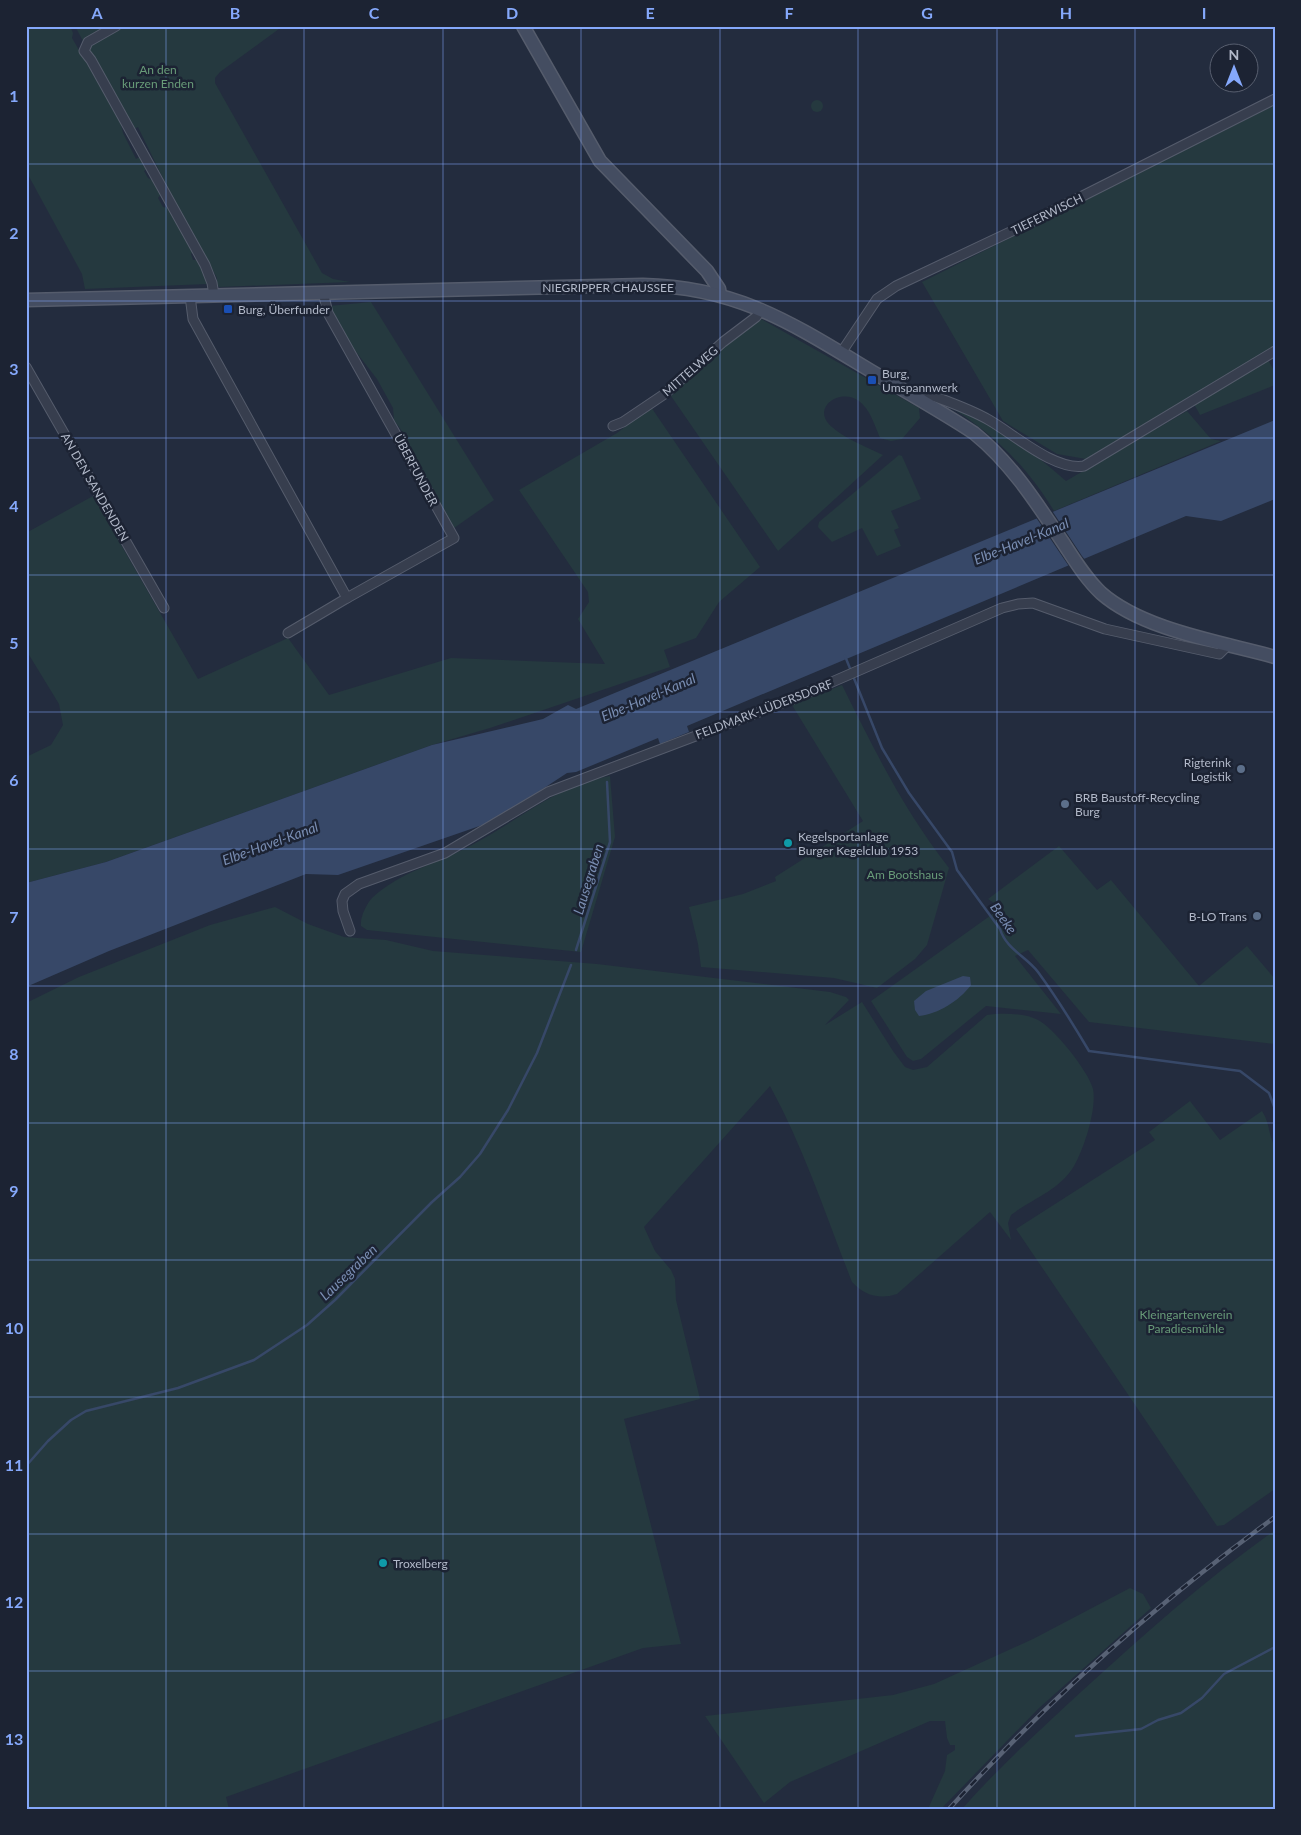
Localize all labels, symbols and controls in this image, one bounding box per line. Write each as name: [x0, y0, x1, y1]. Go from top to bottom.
text: A: [90, 3, 103, 22]
text: B: [230, 3, 240, 22]
text: C: [369, 3, 380, 22]
text: D: [506, 3, 518, 22]
text: E: [645, 3, 655, 22]
text: F: [784, 3, 794, 22]
text: G: [921, 3, 933, 22]
text: H: [1060, 3, 1072, 22]
text: I: [1202, 3, 1206, 22]
north arrow: [1208, 42, 1258, 92]
text: N: [1229, 46, 1239, 63]
park label: An den kurzen Enden: [122, 62, 194, 91]
text: 1: [9, 86, 19, 105]
street label: TIEFERWISCH: [1009, 190, 1085, 238]
text: 2: [9, 223, 19, 242]
street label: NIEGRIPPER CHAUSSEE: [542, 280, 674, 295]
place label: Burg, Überfunder: [238, 302, 330, 317]
marker: Burg, Überfunder: [222, 303, 234, 315]
street label: MITTELWEG: [659, 343, 721, 399]
text: 3: [9, 359, 19, 378]
place label: Burg, Umspannwerk: [882, 366, 959, 395]
marker: Burg, Umspannwerk: [866, 374, 878, 386]
street label: AN DEN SANDENDEN: [58, 430, 132, 544]
street label: ÜBERFUNDER: [391, 431, 441, 509]
text: 4: [9, 496, 19, 515]
water label: Elbe-Havel-Kanal: [971, 514, 1071, 568]
text: 5: [9, 633, 19, 652]
water label: Elbe-Havel-Kanal: [598, 669, 698, 725]
street label: FELDMARK-LÜDERSDORF: [693, 676, 835, 742]
place label: Rigterink Logistik: [1184, 755, 1232, 784]
marker: Rigterink Logistik: [1235, 763, 1247, 775]
text: 6: [9, 770, 19, 789]
place label: BRB Baustoff-Recycling Burg: [1075, 790, 1199, 819]
marker: BRB Baustoff-Recycling Burg: [1059, 798, 1071, 810]
water label: Elbe-Havel-Kanal: [220, 818, 320, 868]
place label: Kegelsportanlage Burger Kegelclub 1953: [798, 829, 918, 858]
marker: Kegelsportanlage Burger Kegelclub 1953: [782, 837, 794, 849]
water label: Lausegraben: [569, 842, 607, 916]
park label: Am Bootshaus: [867, 867, 943, 882]
water label: Beeke: [987, 899, 1021, 937]
text: 7: [9, 907, 19, 926]
place label: B-LO Trans: [1189, 909, 1247, 924]
marker: B-LO Trans: [1251, 910, 1263, 922]
text: 8: [9, 1044, 19, 1063]
text: 9: [9, 1181, 19, 1200]
water label: Lausegraben: [316, 1240, 380, 1304]
park label: Kleingartenverein Paradiesmühle: [1140, 1307, 1232, 1336]
text: 10: [5, 1318, 23, 1337]
text: 11: [5, 1455, 23, 1474]
place label: Troxelberg: [393, 1556, 448, 1571]
marker: Troxelberg: [377, 1557, 389, 1569]
text: 12: [5, 1592, 23, 1611]
text: 13: [5, 1729, 23, 1748]

